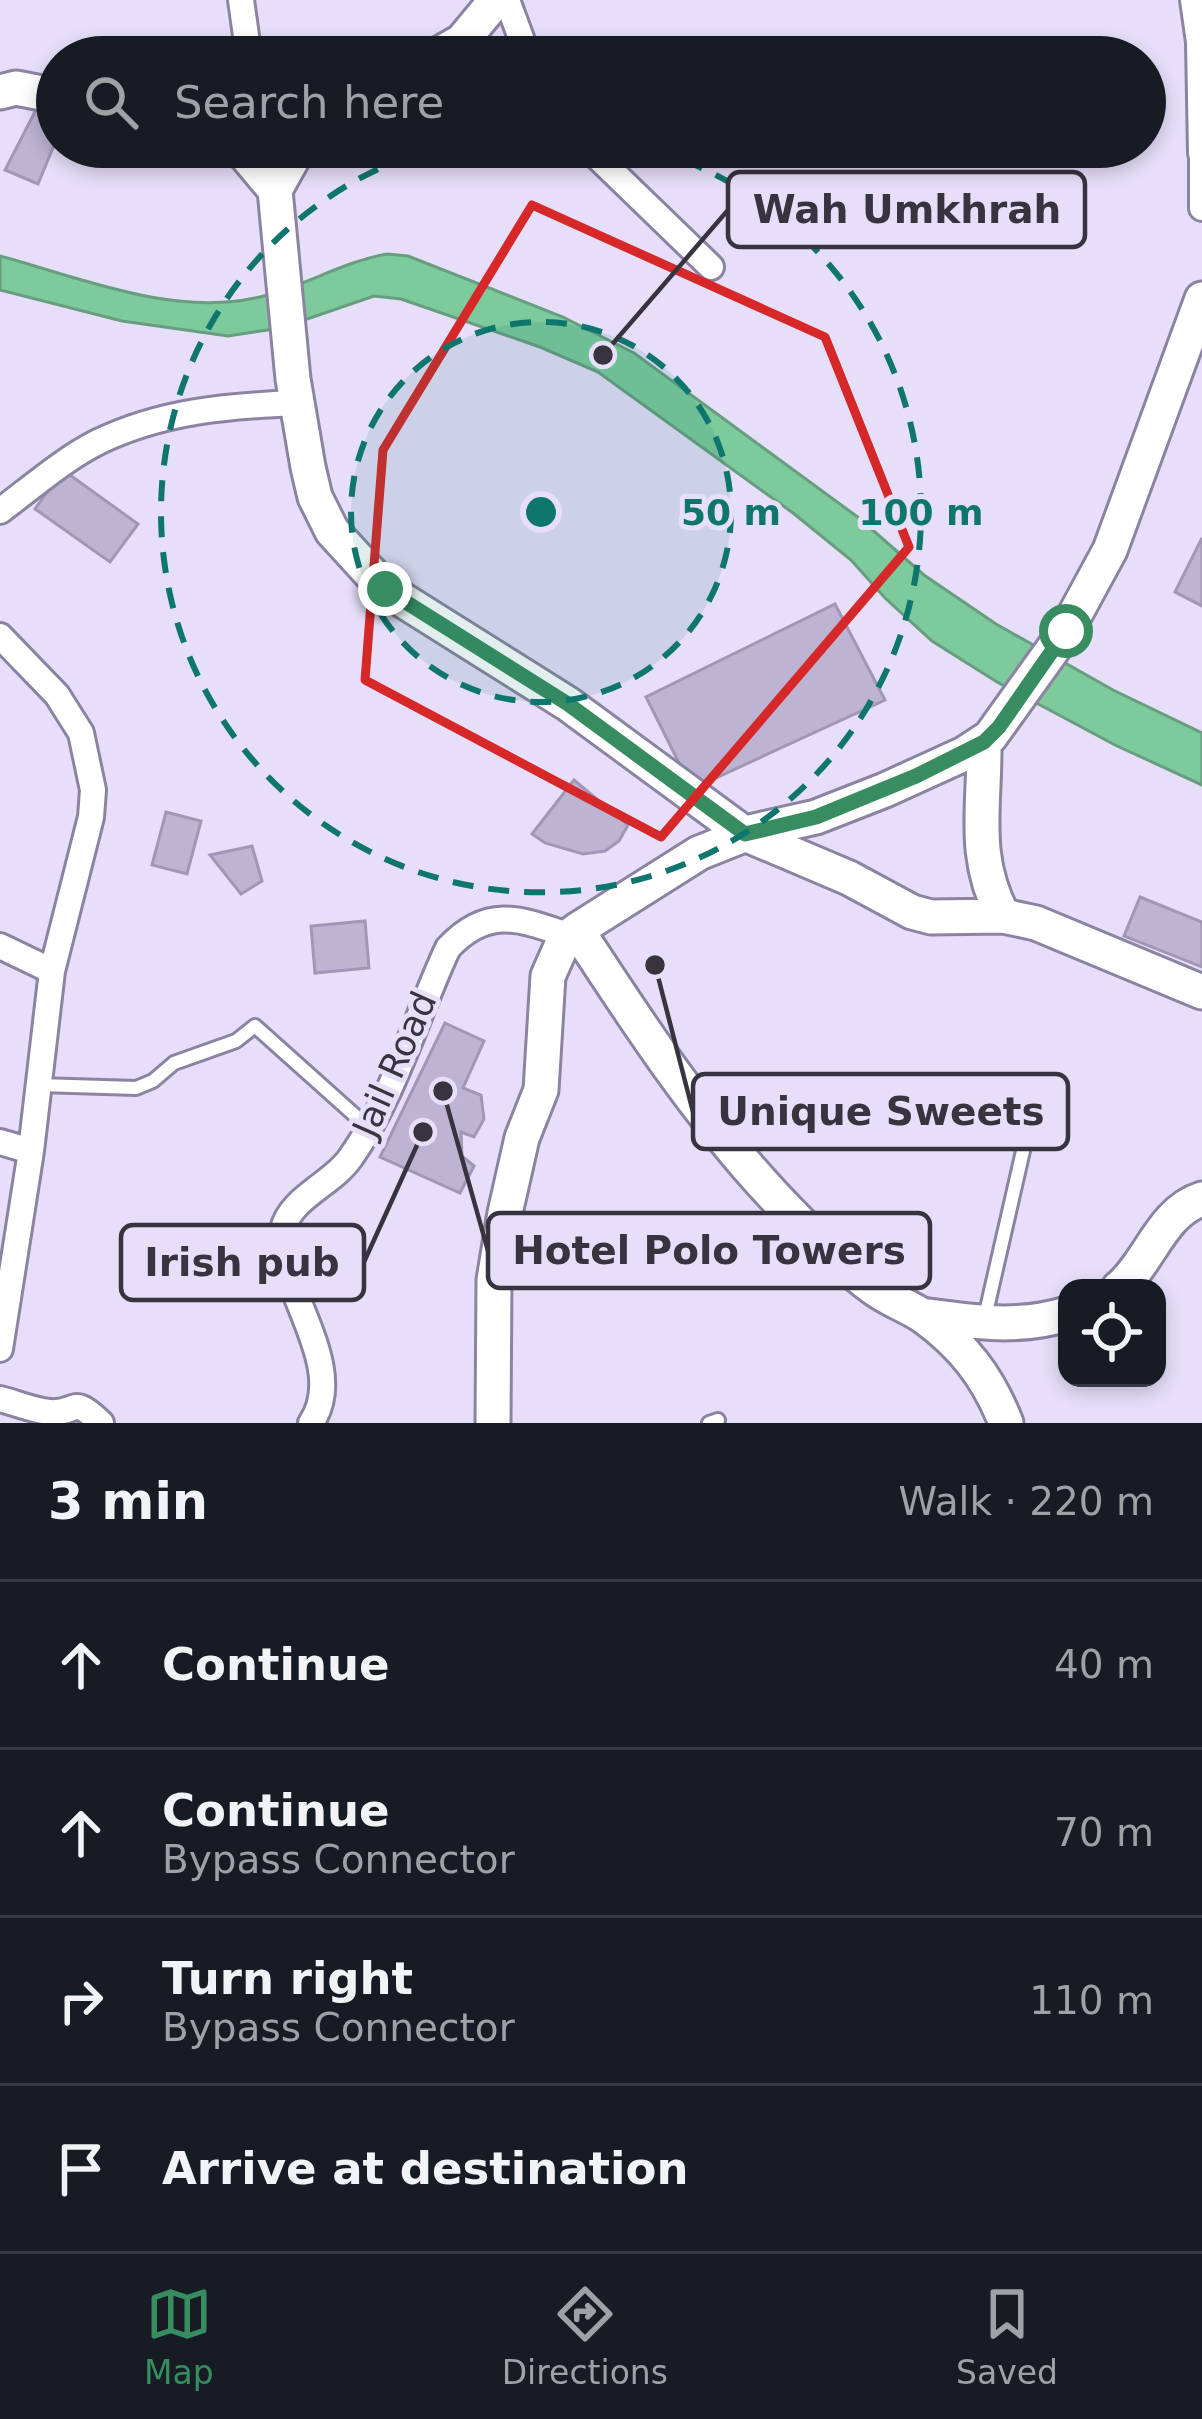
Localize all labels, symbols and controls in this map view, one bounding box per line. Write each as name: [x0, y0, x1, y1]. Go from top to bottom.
search box: [36, 36, 1166, 168]
icon: search: [78, 69, 144, 135]
text: Search here: [174, 76, 444, 129]
callout: Wah Umkhrah: [728, 172, 1085, 247]
text: Wah Umkhrah: [753, 187, 1061, 232]
centre of rings: [520, 491, 562, 533]
text: 50 m: [681, 492, 781, 533]
text: 100 m: [858, 492, 984, 533]
route end: [358, 562, 412, 616]
route start: [1039, 604, 1093, 658]
street label: Jail Road: [344, 985, 445, 1145]
callout: Unique Sweets: [693, 1074, 1068, 1149]
text: Unique Sweets: [717, 1089, 1045, 1134]
callout: Hotel Polo Towers: [488, 1213, 930, 1288]
callout: Irish pub: [121, 1225, 364, 1300]
text: Hotel Polo Towers: [512, 1228, 906, 1273]
text: Irish pub: [144, 1240, 340, 1285]
map controls: [1058, 1279, 1166, 1387]
button: locate: [1058, 1279, 1166, 1387]
text: 3 min: [48, 1472, 208, 1531]
text: Walk · 220 m: [899, 1479, 1154, 1524]
icon: ahead: [48, 1632, 114, 1698]
text: Continue: [162, 1638, 390, 1691]
text: 40 m: [1054, 1642, 1154, 1687]
text: Continue: [162, 1784, 390, 1837]
icon: ahead: [48, 1800, 114, 1866]
text: 70 m: [1054, 1810, 1154, 1855]
text: Bypass Connector: [162, 1837, 515, 1882]
text: Turn right: [162, 1952, 413, 2005]
icon: right: [48, 1968, 114, 2034]
text: 110 m: [1029, 1978, 1154, 2023]
text: Bypass Connector: [162, 2005, 515, 2050]
icon: arrive: [48, 2136, 114, 2202]
text: Arrive at destination: [162, 2142, 688, 2195]
tab: Map: [144, 2281, 214, 2392]
tab: Directions: [502, 2281, 668, 2392]
tab: Saved: [956, 2281, 1058, 2392]

